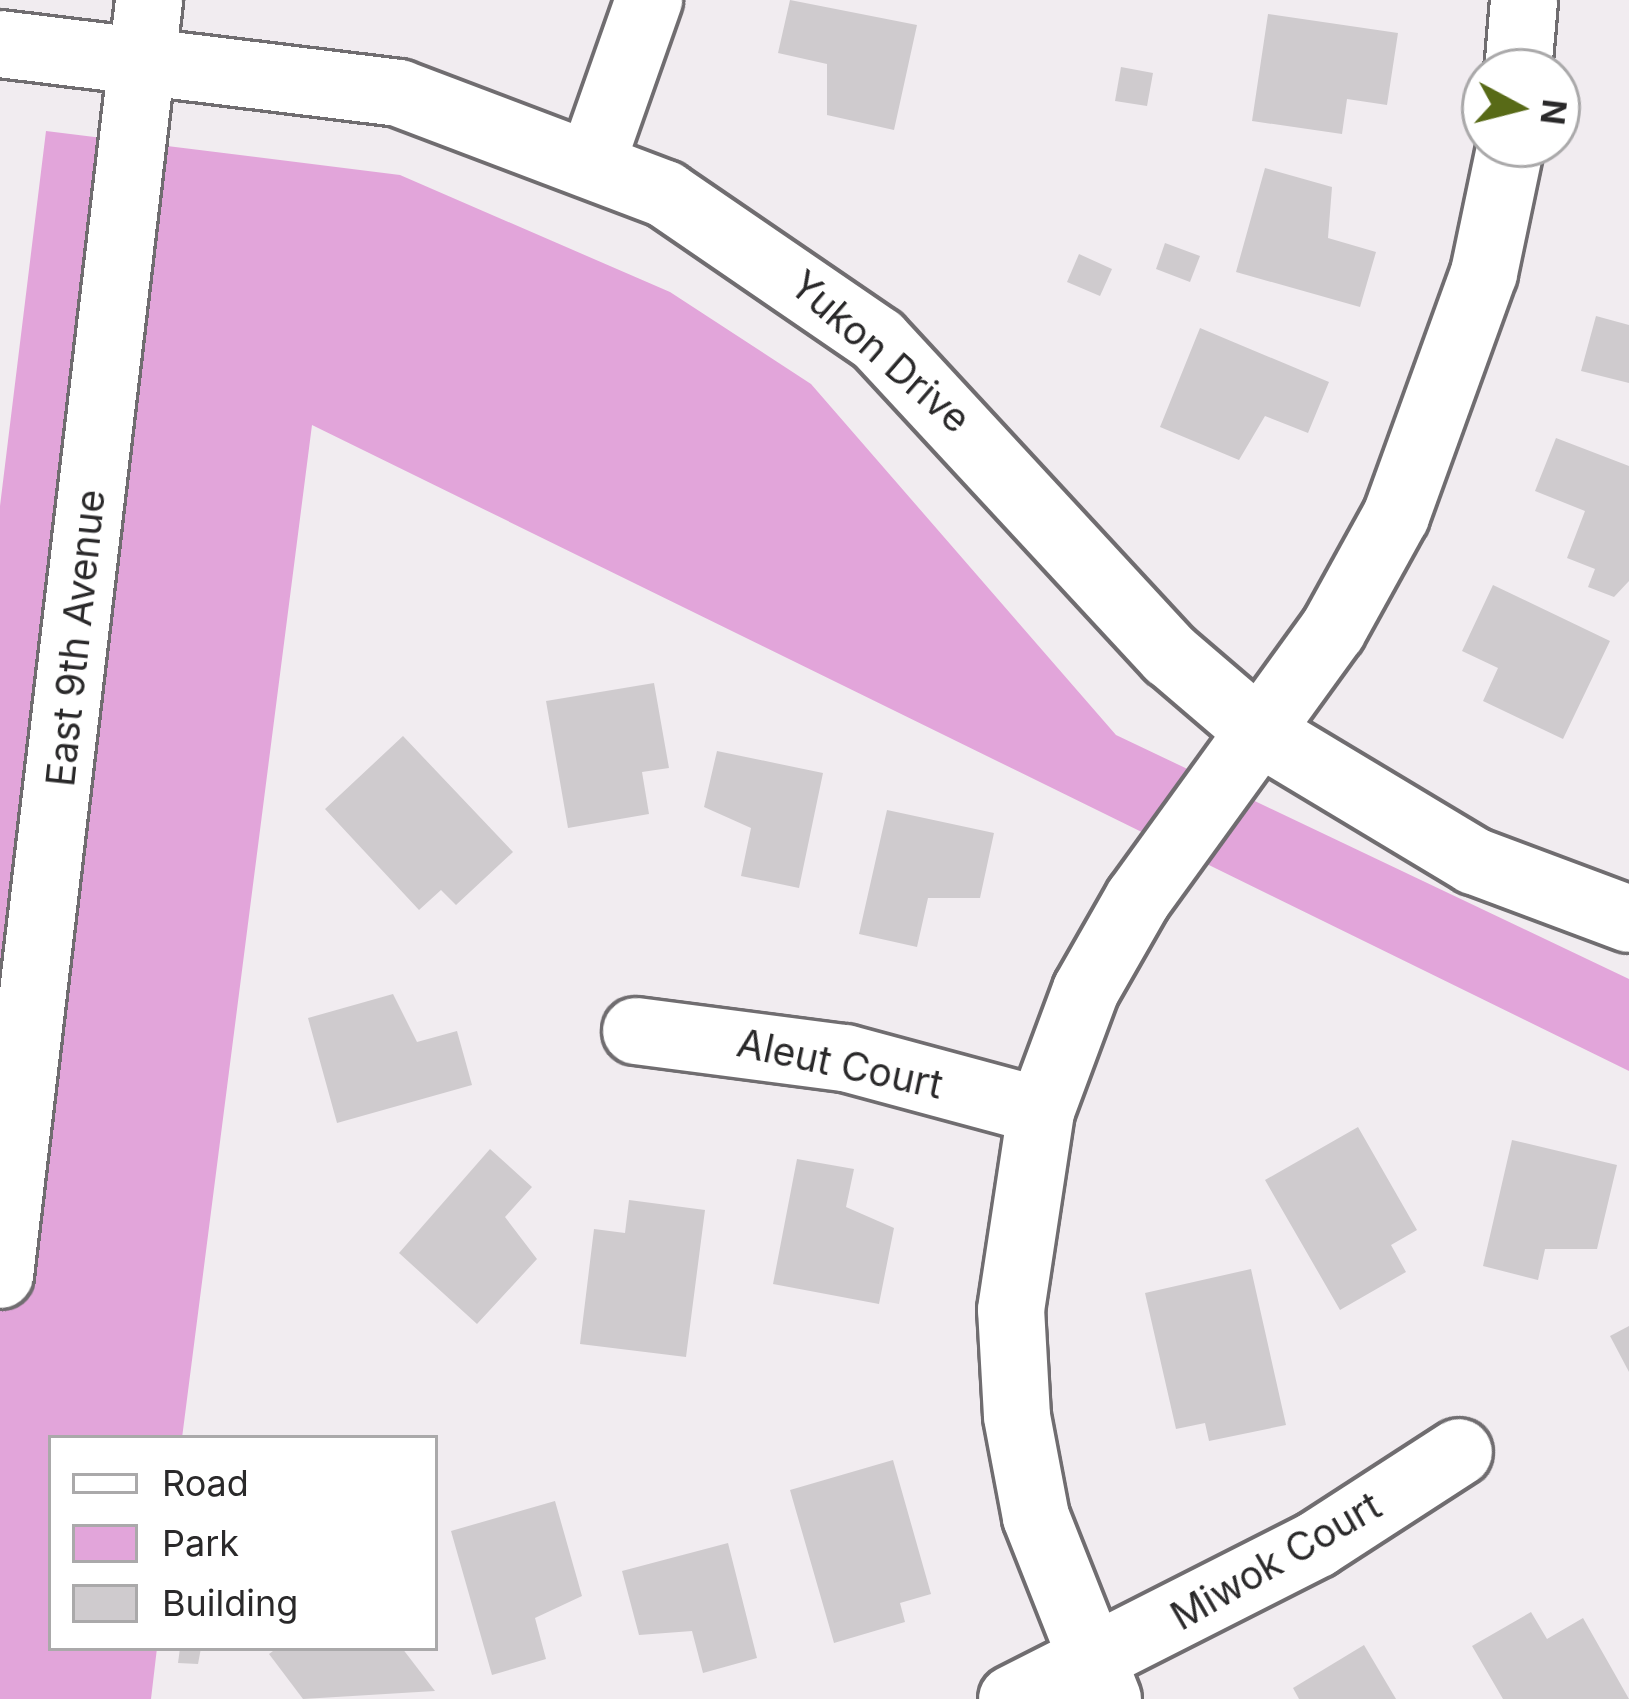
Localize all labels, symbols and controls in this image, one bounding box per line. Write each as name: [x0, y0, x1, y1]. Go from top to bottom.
north arrow: [1461, 48, 1581, 168]
text: N: [1532, 97, 1575, 127]
street label: Yukon Drive: [781, 261, 979, 443]
street label: East 9th Avenue: [37, 487, 115, 789]
street label: Aleut Court: [733, 1019, 947, 1109]
legend: [48, 1435, 438, 1651]
text: Road: [162, 1461, 249, 1505]
street label: Miwok Court: [1163, 1482, 1389, 1640]
text: Park: [162, 1521, 239, 1565]
text: Building: [162, 1581, 298, 1625]

